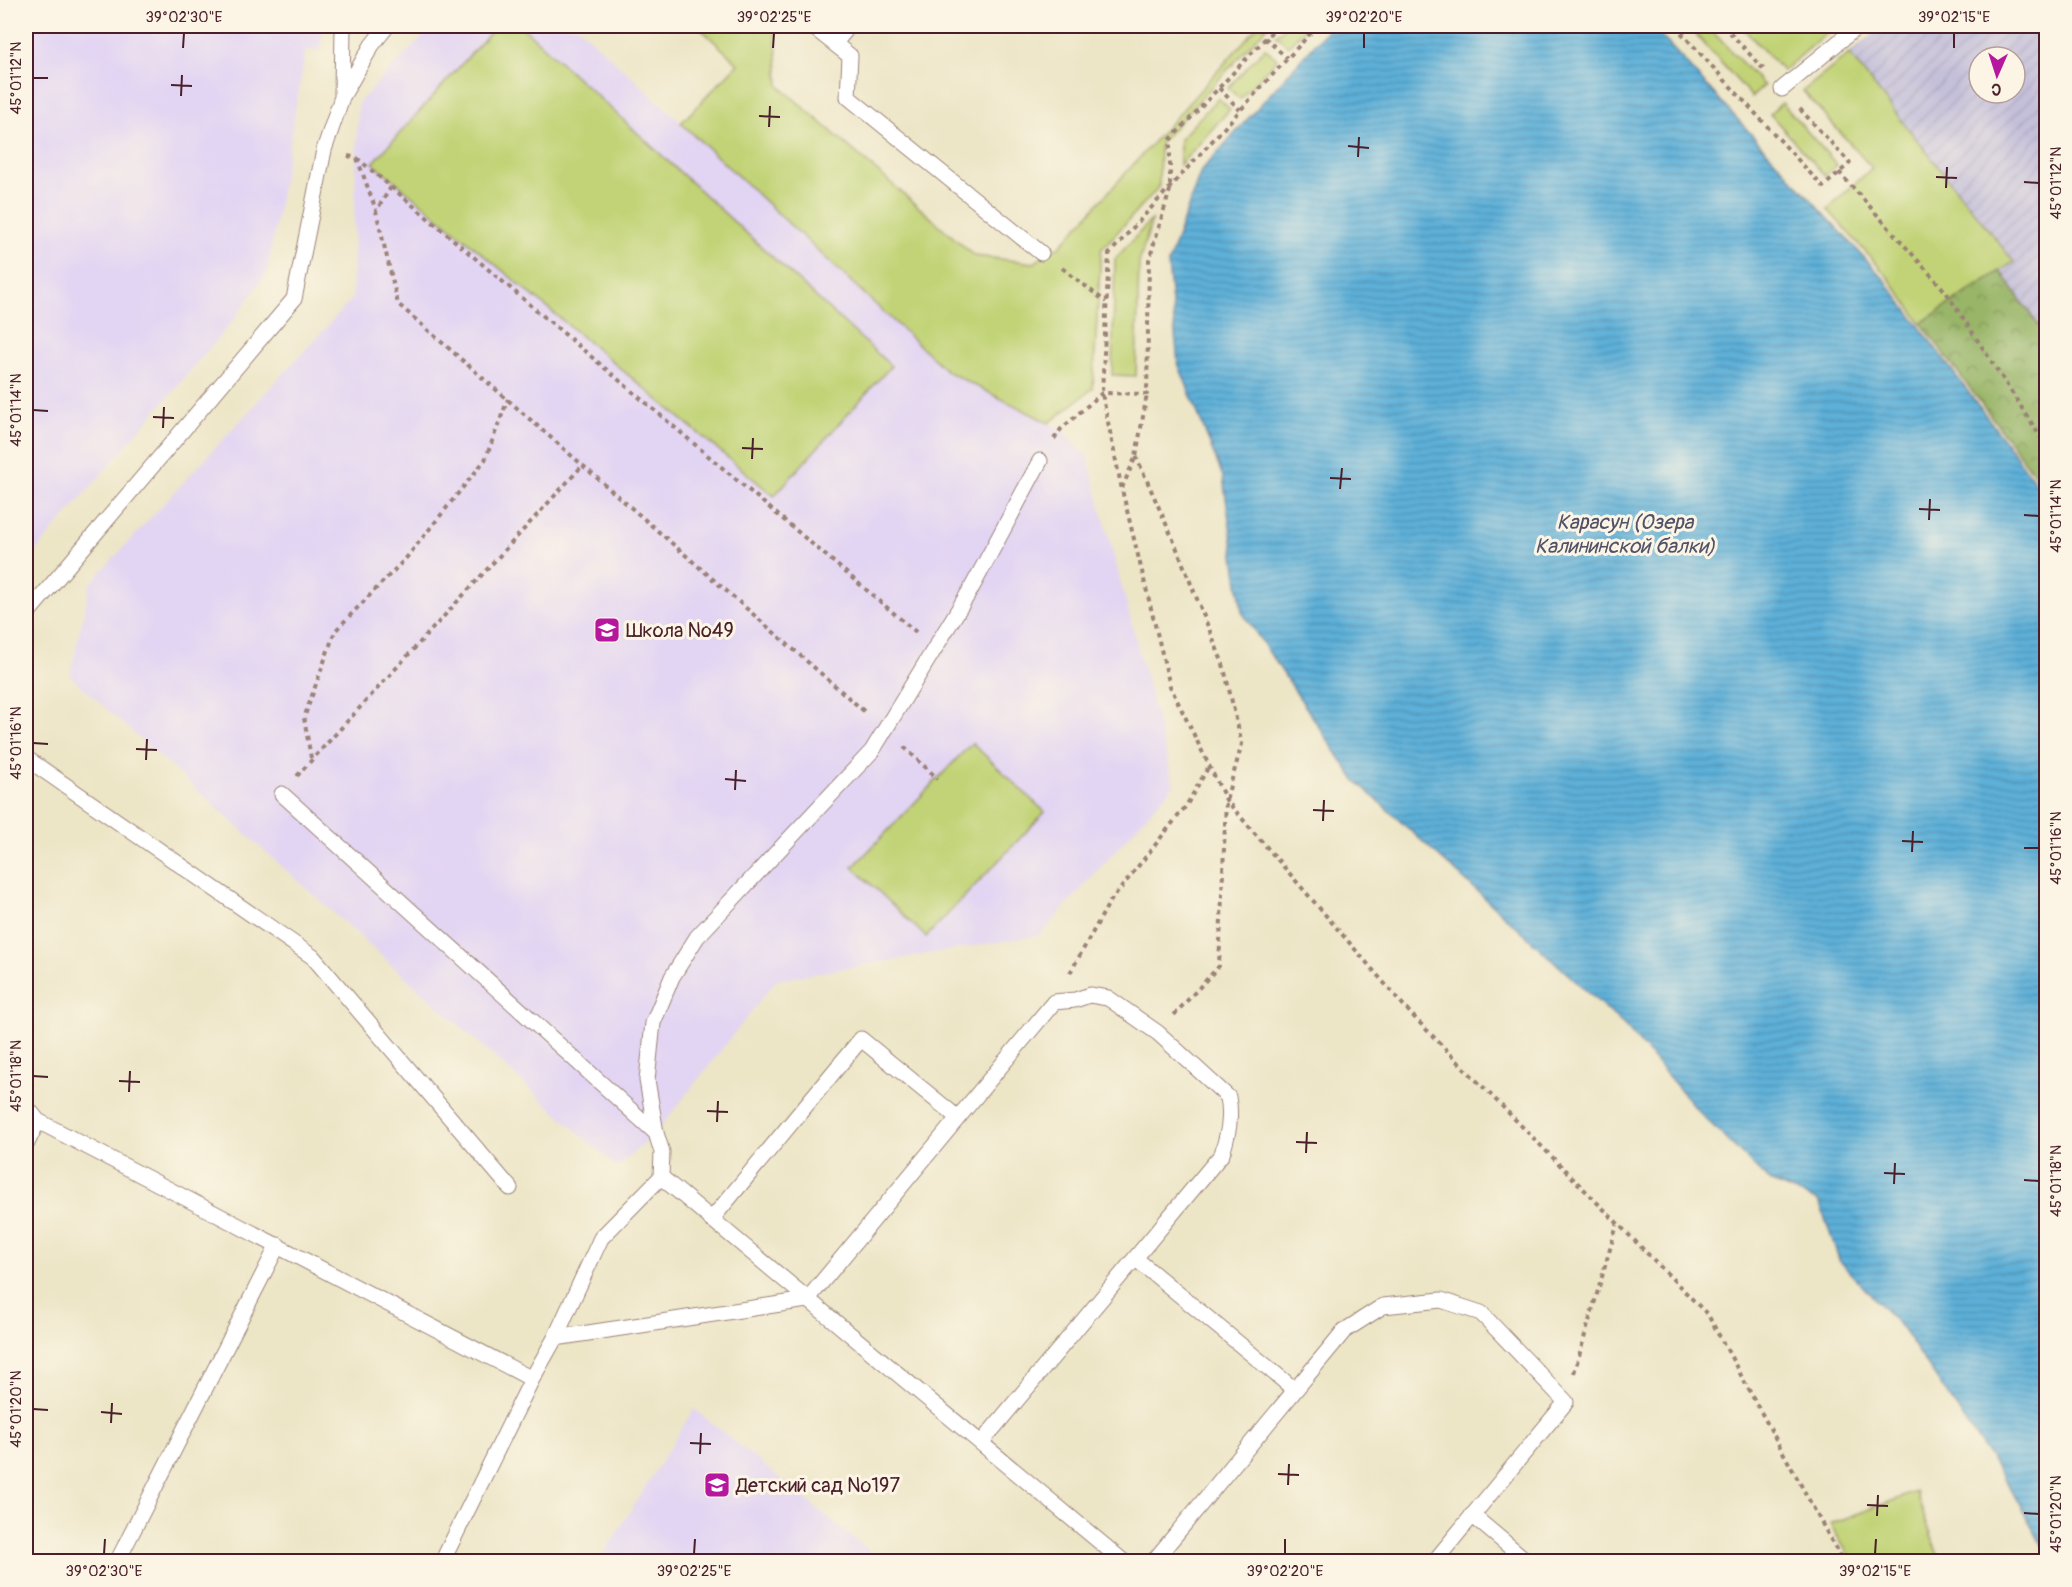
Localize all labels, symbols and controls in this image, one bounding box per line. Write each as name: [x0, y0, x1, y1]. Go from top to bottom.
text: 39°02'30"E: [146, 8, 223, 27]
text: 39°02'25"E: [737, 8, 812, 27]
text: 39°02'20"E: [1326, 8, 1403, 27]
text: 39°02'15"E: [1918, 8, 1990, 27]
text: 45°01'12"N: [7, 42, 26, 114]
north arrow: [1967, 45, 2027, 105]
text: С: [1991, 79, 2002, 99]
text: 45°01'12"N: [2047, 147, 2066, 219]
text: 45°01'14"N: [7, 373, 26, 447]
text: 45°01'14"N: [2047, 479, 2066, 553]
water label: Карасун (Озера Калининской балки): [1535, 509, 1715, 560]
school or university icon: Школа №49: [592, 615, 622, 645]
place label: Школа №49: [626, 618, 734, 643]
text: 45°01'16"N: [7, 706, 26, 780]
text: 45°01'16"N: [2047, 811, 2066, 885]
text: 45°01'18"N: [7, 1040, 26, 1112]
text: 45°01'18"N: [2047, 1145, 2066, 1217]
text: 45°01'20"N: [7, 1370, 26, 1448]
school or university icon: Детский сад №197: [702, 1470, 732, 1500]
place label: Детский сад №197: [735, 1473, 900, 1498]
text: 45°01'20"N: [2047, 1475, 2066, 1553]
text: 39°02'30"E: [66, 1562, 143, 1581]
text: 39°02'25"E: [657, 1562, 732, 1581]
text: 39°02'20"E: [1247, 1562, 1324, 1581]
text: 39°02'15"E: [1839, 1562, 1911, 1581]

